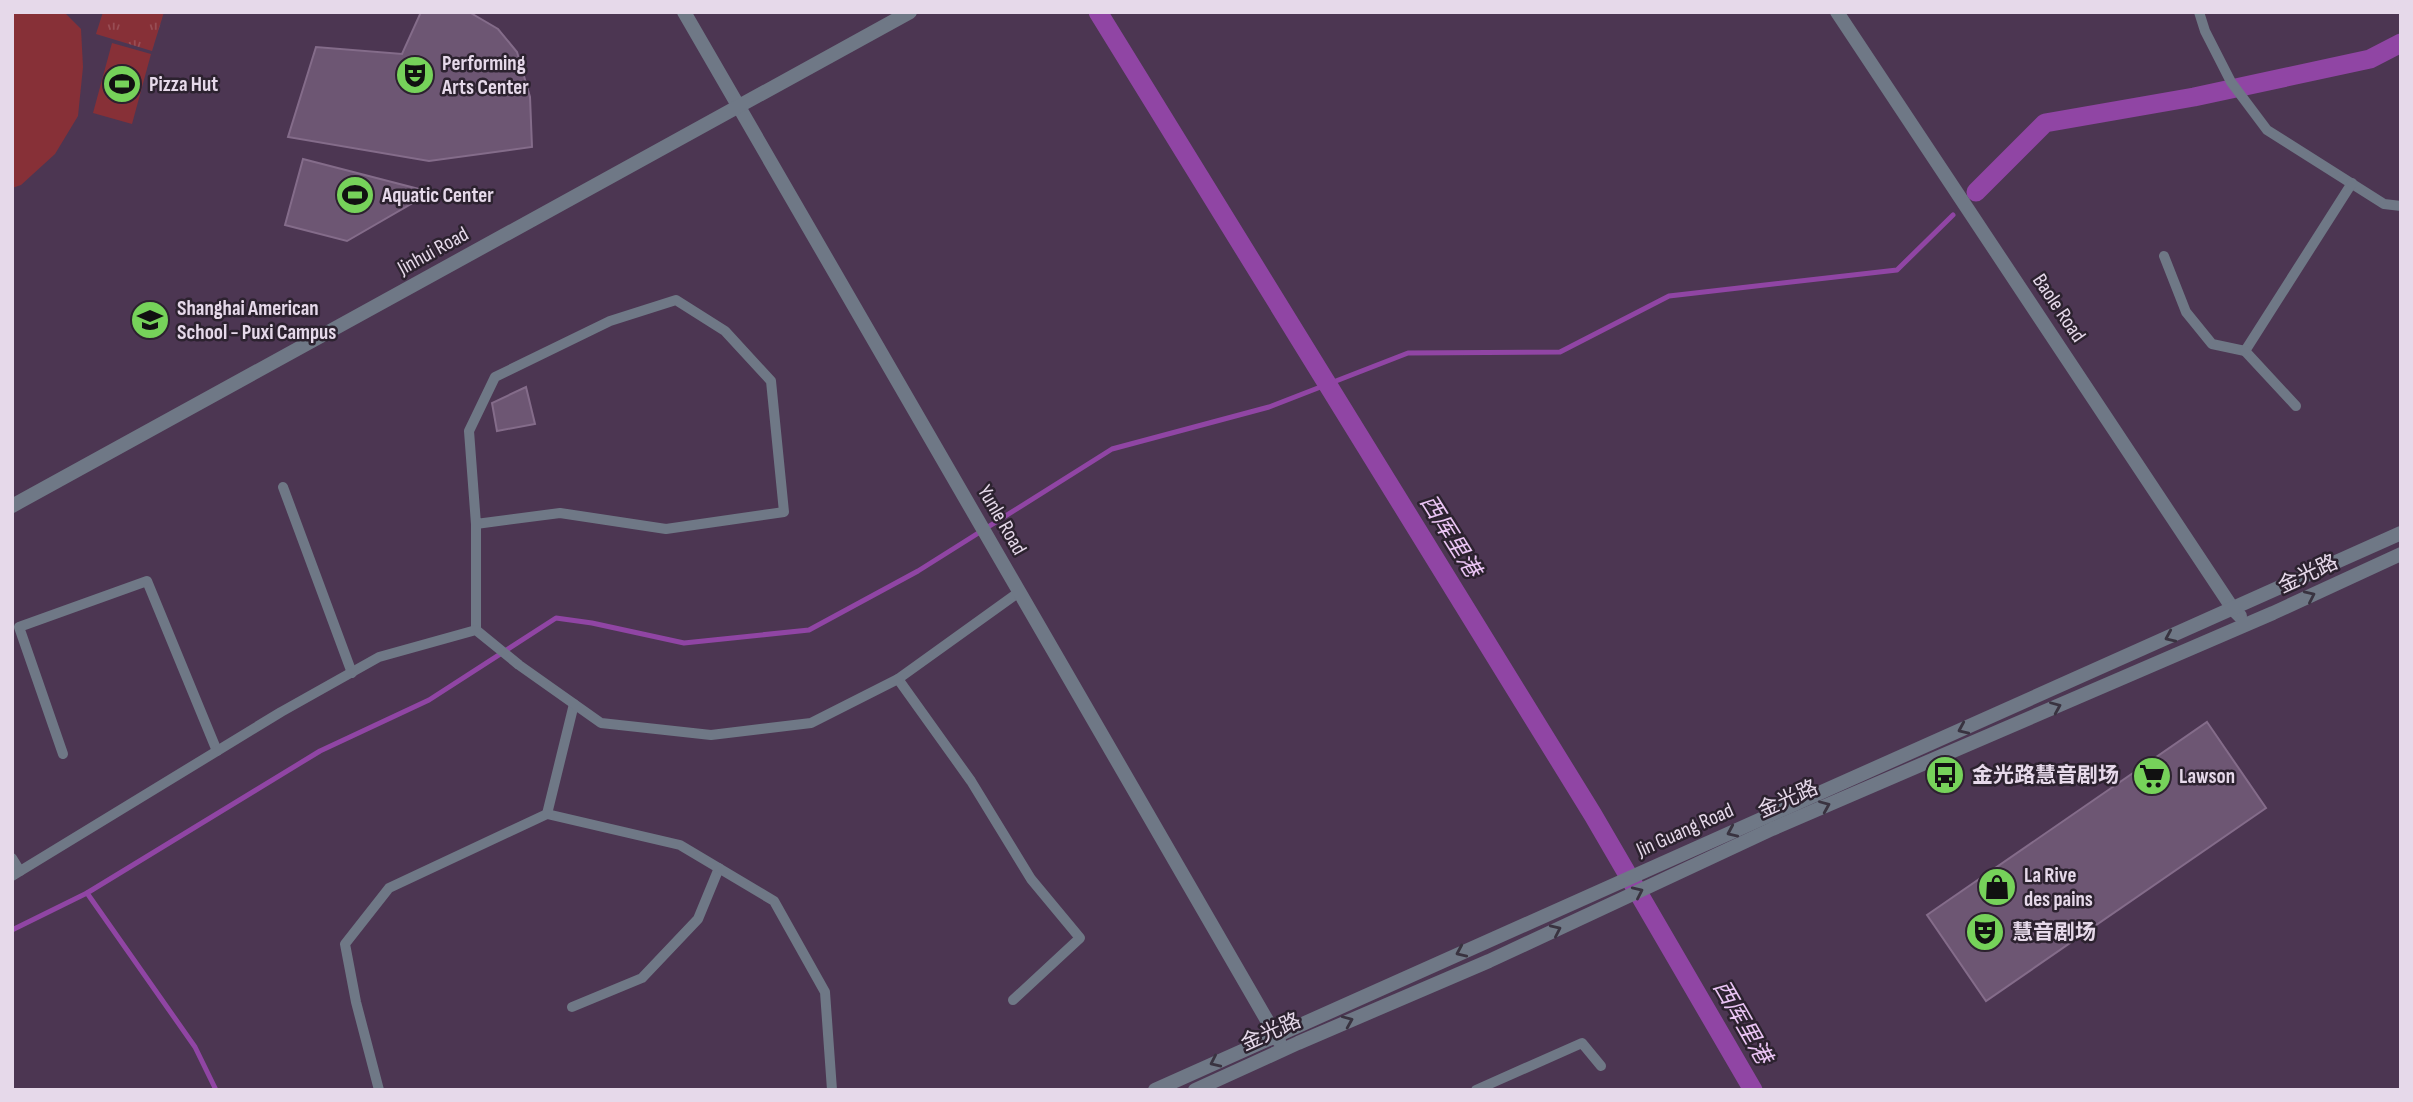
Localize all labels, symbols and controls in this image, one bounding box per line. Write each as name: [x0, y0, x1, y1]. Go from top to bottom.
place label: Performing Arts Center: [441, 51, 529, 100]
theatre icon: Performing Arts Center: [394, 54, 436, 96]
sports icon: Pizza Hut: [101, 63, 143, 105]
place label: Pizza Hut: [149, 72, 218, 97]
sports icon: Aquatic Center: [334, 174, 376, 216]
place label: Aquatic Center: [381, 183, 494, 208]
street label: Jinhui Road: [392, 221, 473, 281]
street label: Baole Road: [2027, 269, 2091, 347]
place label: Shanghai American School - Puxi Campus: [177, 296, 336, 345]
school or university icon: Shanghai American School - Puxi Campus: [129, 299, 171, 341]
street label: Yunle Road: [972, 481, 1032, 559]
water label: 西厍里港: [1414, 490, 1488, 585]
street label: 金光路: [2274, 549, 2342, 599]
one-way arrow: [2303, 590, 2315, 604]
one-way arrow: [2165, 629, 2178, 643]
one-way arrow: [2050, 701, 2062, 715]
one-way arrow: [1957, 721, 1970, 735]
bus stop icon: 金光路慧音剧场: [1924, 754, 1966, 796]
supermarket icon: Lawson: [2131, 755, 2173, 797]
place label: 金光路慧音剧场: [1972, 763, 2119, 788]
place label: Lawson: [2179, 764, 2235, 789]
street label: 金光路: [1754, 775, 1822, 823]
street label: Jin Guang Road: [1632, 798, 1737, 863]
one-way arrow: [1818, 800, 1830, 814]
one-way arrow: [1727, 824, 1740, 838]
place label: La Rive des pains: [2024, 863, 2093, 912]
shop icon: La Rive des pains: [1976, 866, 2018, 908]
one-way arrow: [1631, 886, 1643, 900]
theatre icon: 慧音剧场: [1964, 911, 2006, 953]
place label: 慧音剧场: [2012, 920, 2096, 945]
one-way arrow: [1549, 924, 1561, 938]
one-way arrow: [1456, 944, 1468, 958]
water label: 西厍里港: [1707, 975, 1779, 1071]
street label: 金光路: [1237, 1008, 1305, 1056]
one-way arrow: [1341, 1015, 1353, 1029]
one-way arrow: [1210, 1054, 1222, 1068]

